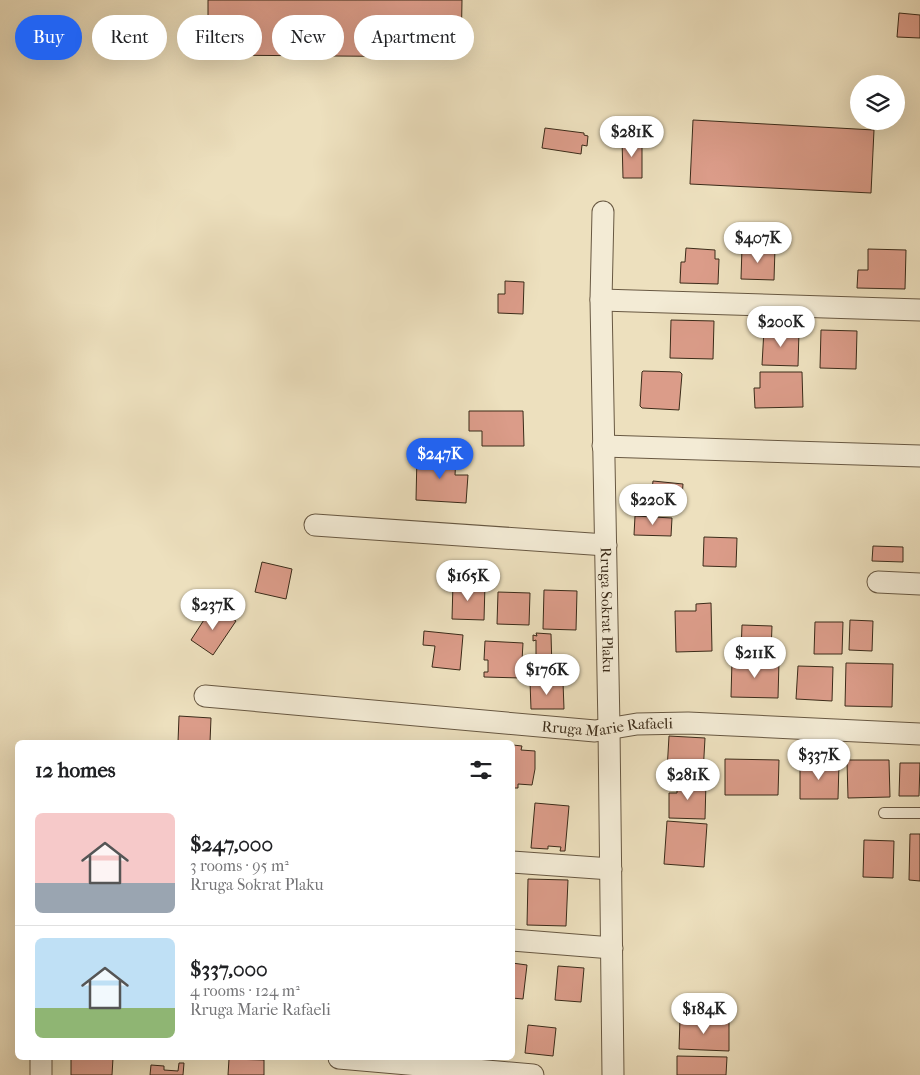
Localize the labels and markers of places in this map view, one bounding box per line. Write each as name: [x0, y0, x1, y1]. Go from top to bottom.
pin: $281K: [597, 116, 667, 158]
pin: $407K: [723, 222, 793, 264]
pin: $200K: [746, 306, 816, 348]
pin: $247K: [405, 438, 475, 480]
pin: $220K: [618, 484, 688, 526]
pin: $165K: [433, 560, 503, 602]
pin: $237K: [178, 588, 248, 631]
pin: $211K: [720, 636, 790, 679]
pin: $176K: [512, 654, 582, 696]
pin: $337K: [784, 738, 854, 781]
pin: $281K: [653, 758, 723, 801]
pin: $184K: [669, 992, 739, 1035]

